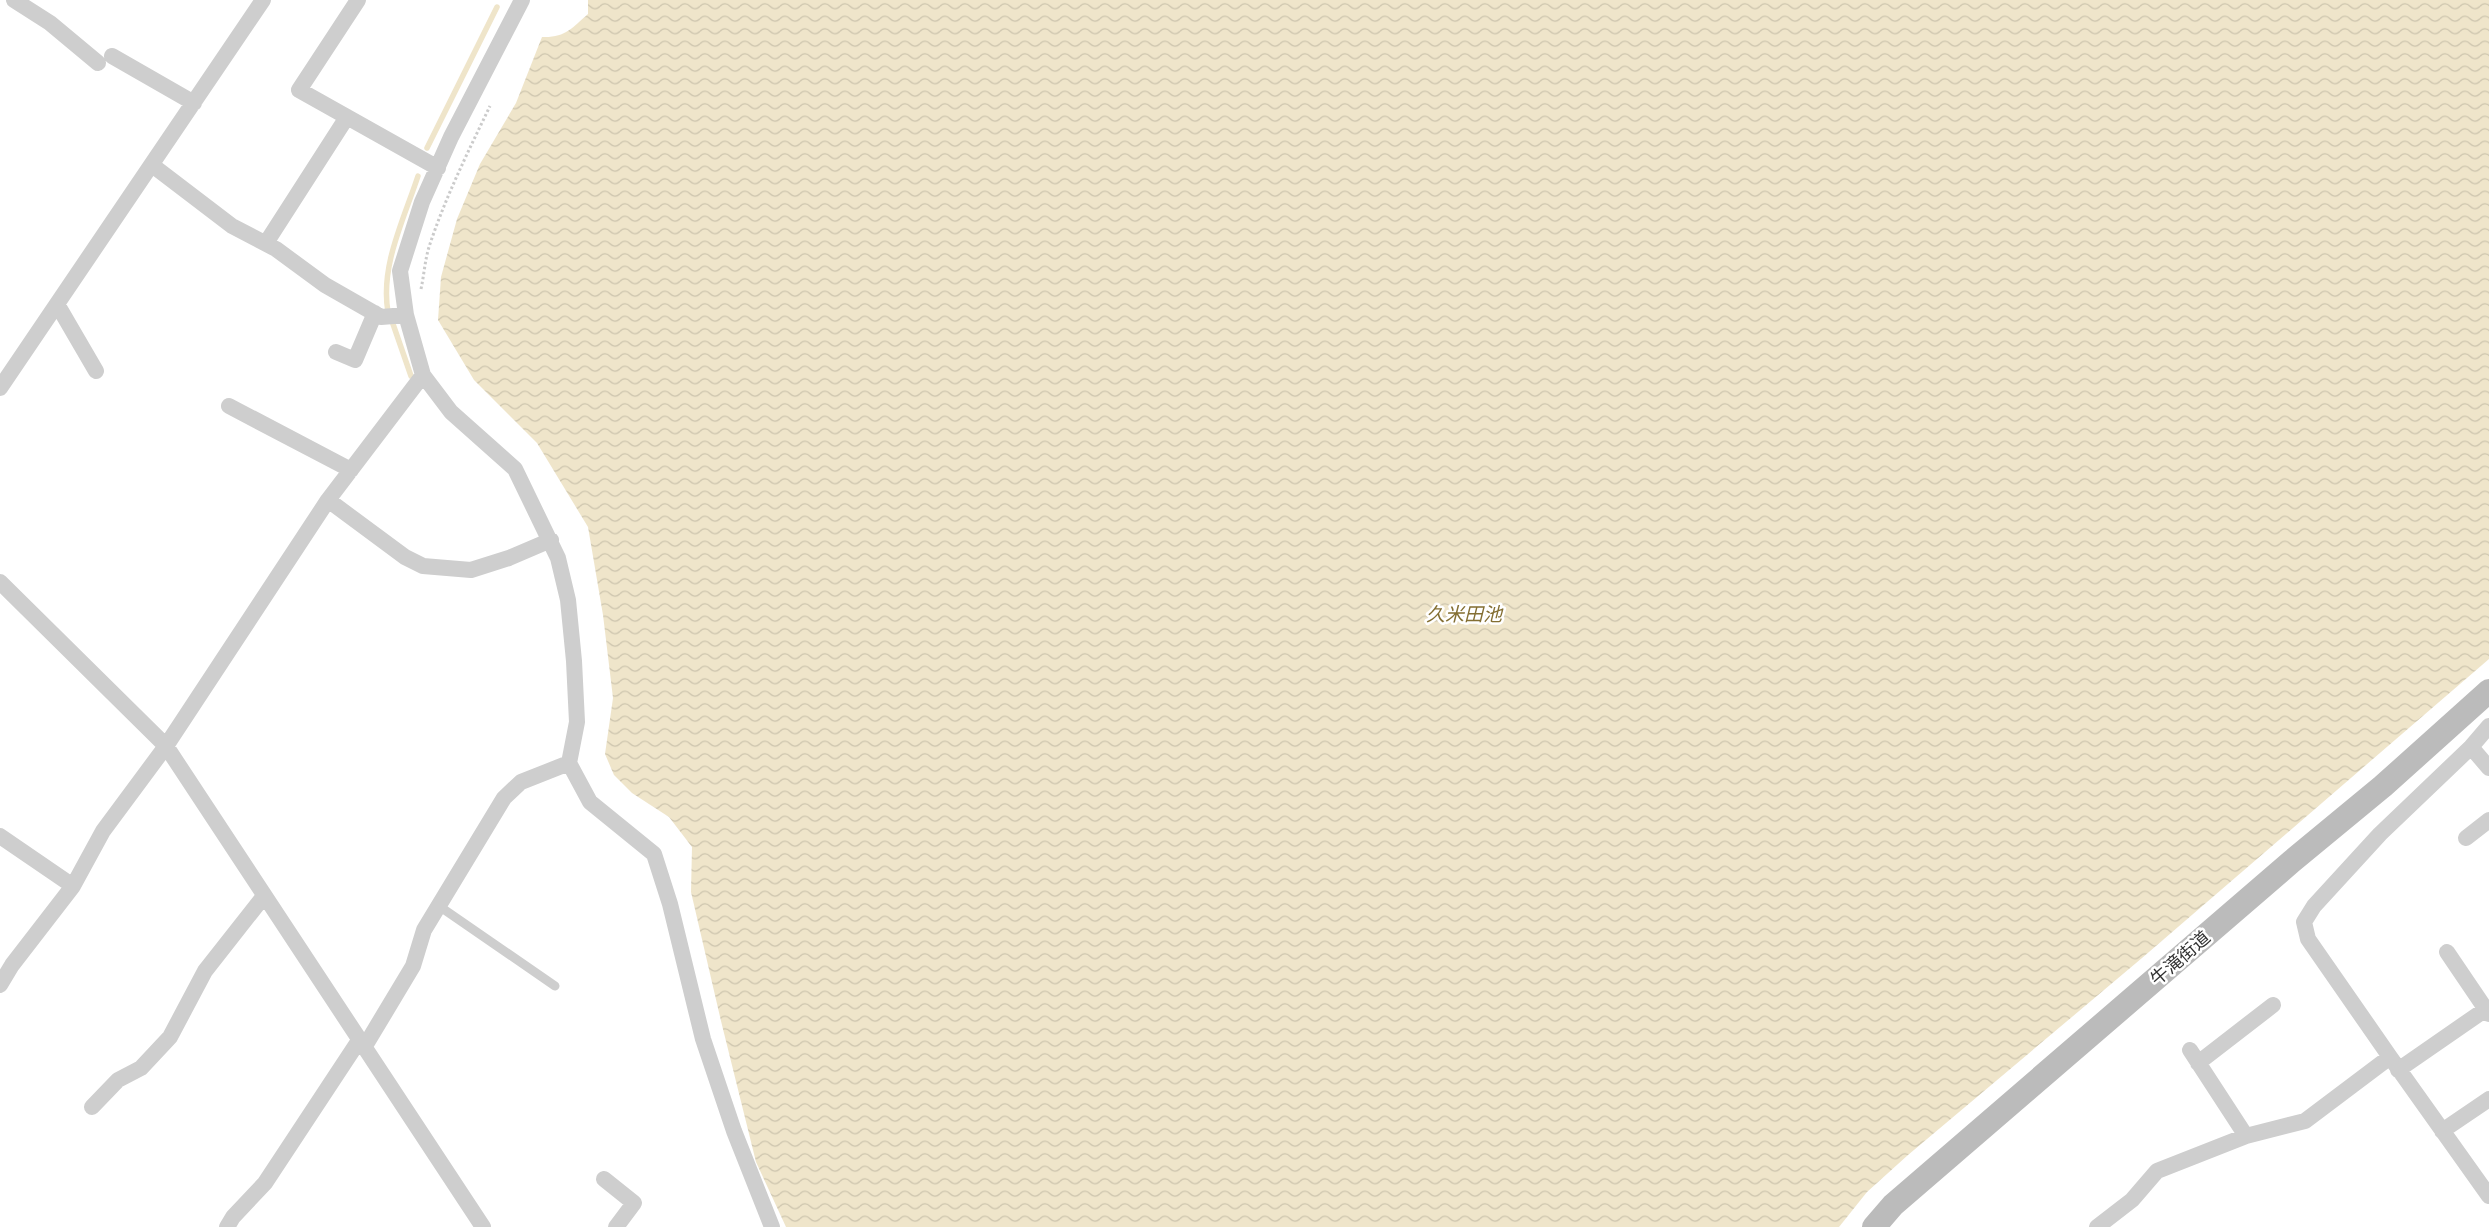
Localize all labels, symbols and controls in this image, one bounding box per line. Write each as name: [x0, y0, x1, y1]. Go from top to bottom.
water label: 久米田池: [1426, 603, 1504, 625]
street label: 牛滝街道: [2146, 926, 2214, 990]

